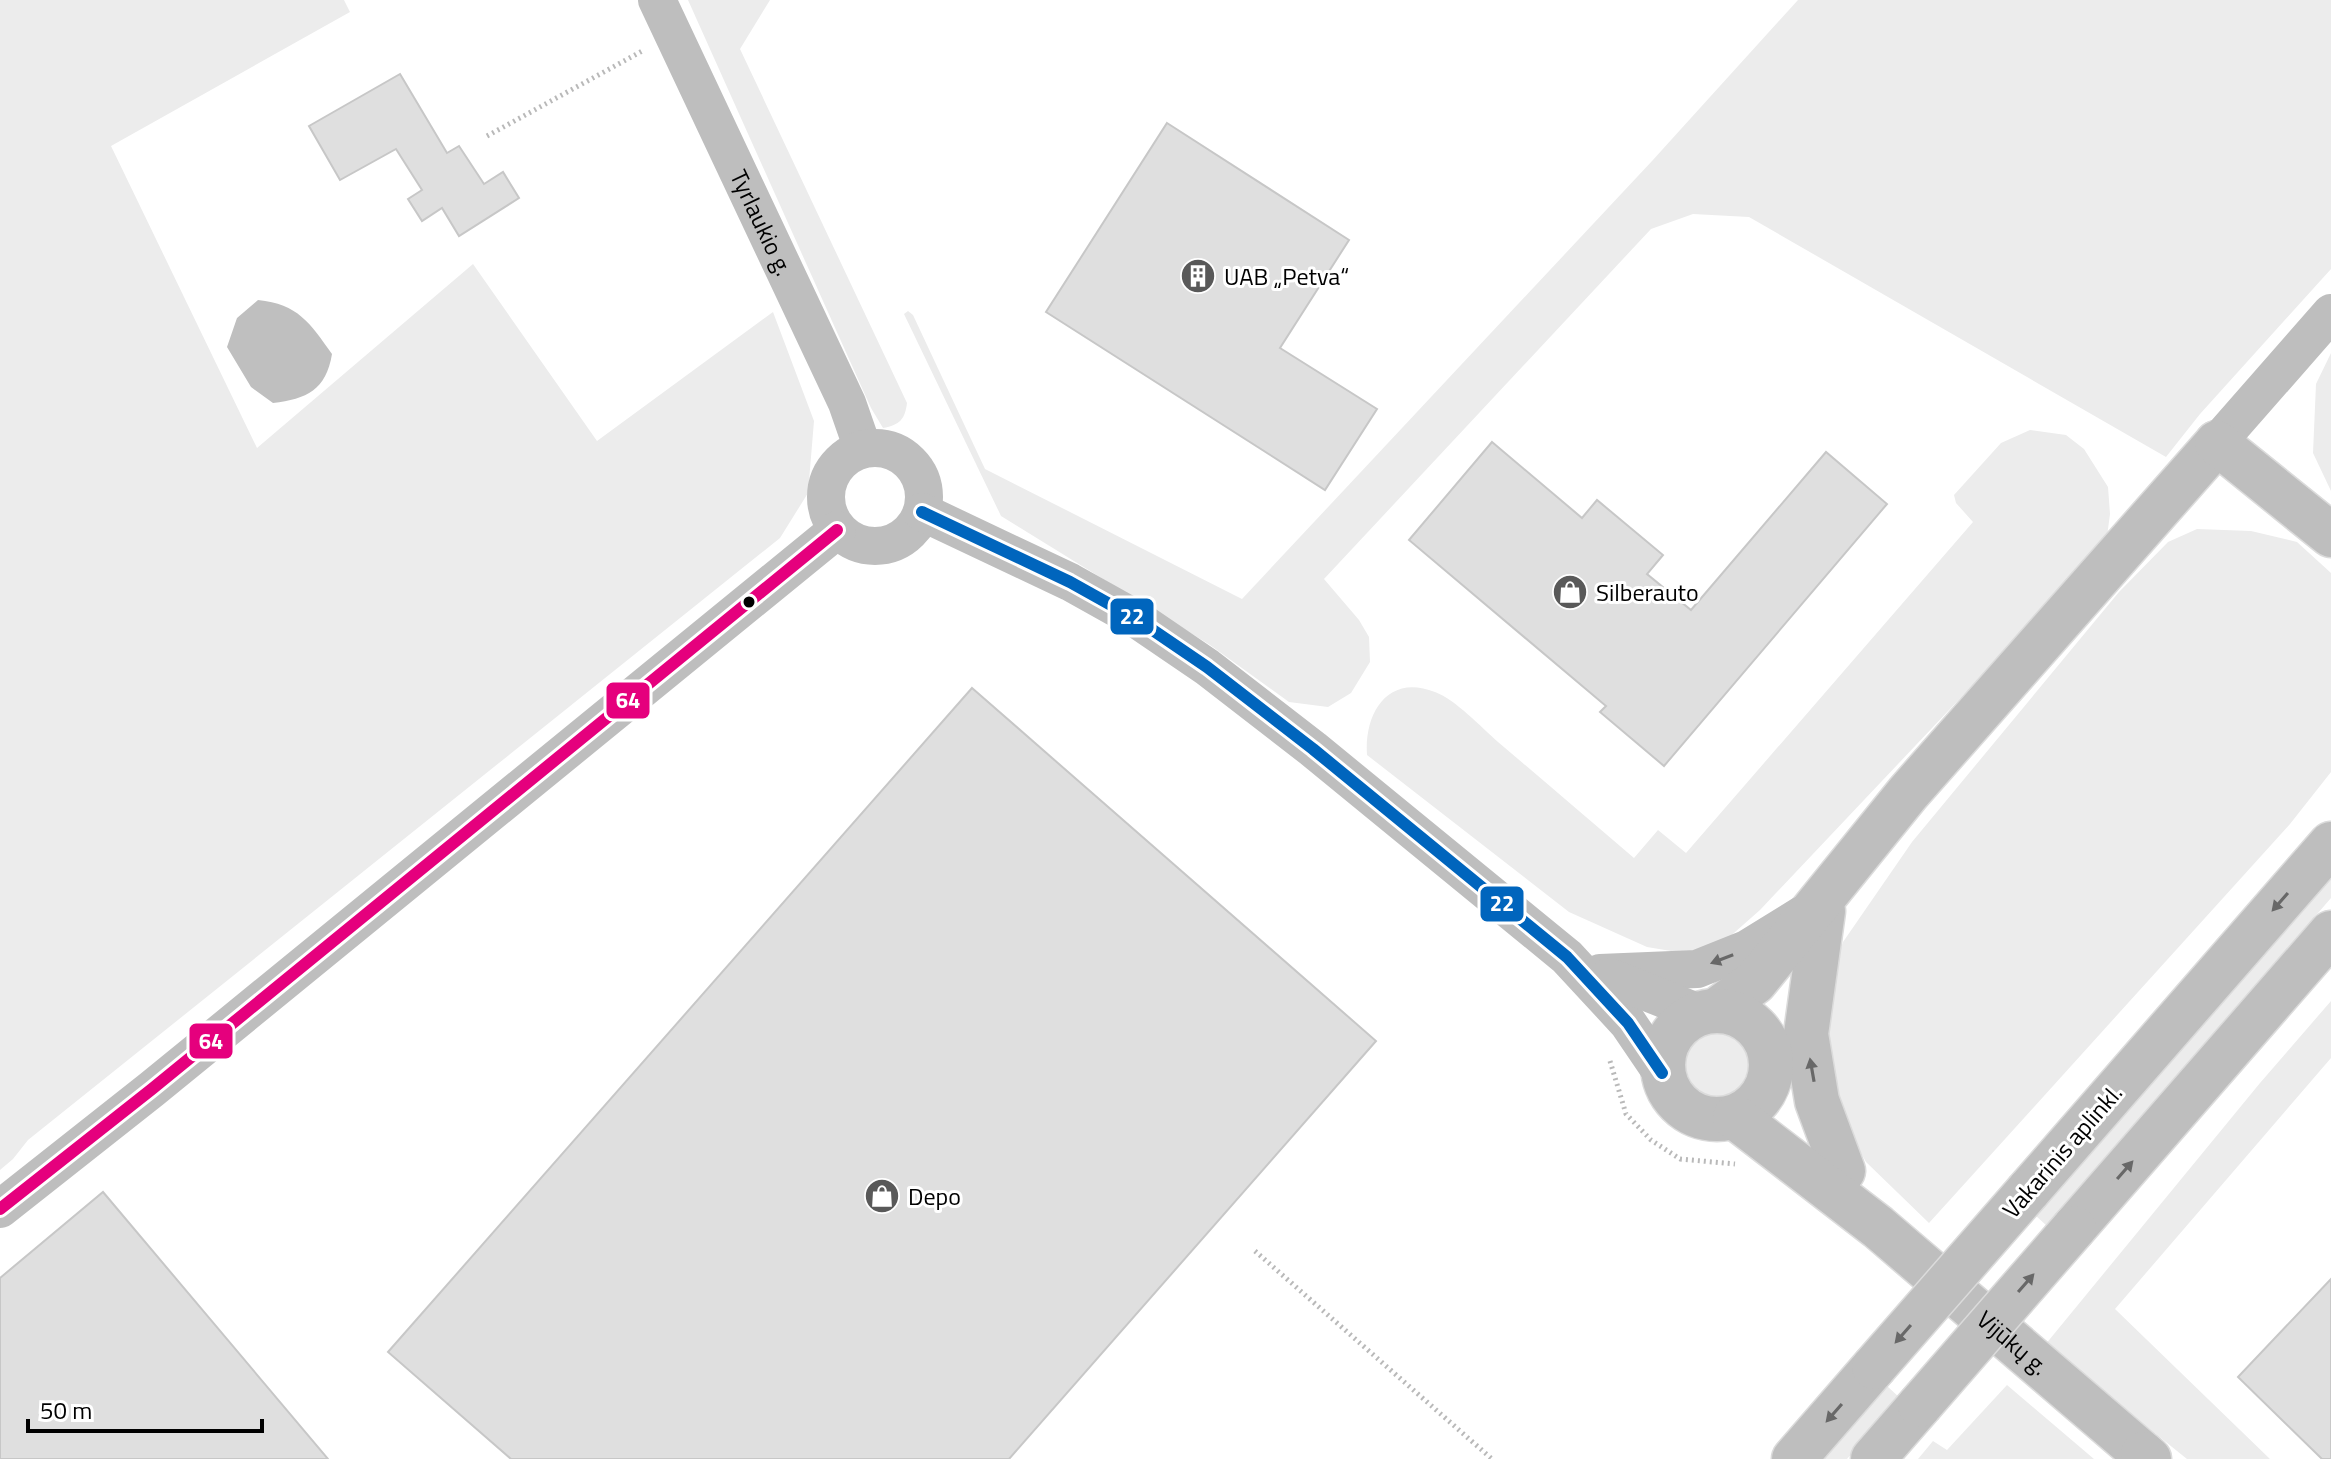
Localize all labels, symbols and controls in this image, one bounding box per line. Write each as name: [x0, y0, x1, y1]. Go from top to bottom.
street label: Tyrlaukio g.: [721, 164, 802, 282]
building icon: UAB „Petva“: [1179, 257, 1217, 295]
place label: UAB „Petva“: [1224, 258, 1349, 294]
shop icon: Silberauto: [1551, 573, 1589, 611]
place label: Silberauto: [1596, 574, 1699, 610]
unlabelled marker: [741, 594, 757, 610]
line badge: 22: [1109, 597, 1155, 636]
text: 22: [1120, 599, 1144, 633]
line badge: 64: [605, 681, 651, 720]
text: 64: [616, 683, 640, 717]
line badge: 22: [1479, 885, 1525, 923]
text: 22: [1490, 886, 1514, 920]
one-way arrow: [2271, 893, 2289, 912]
one-way arrow: [1710, 953, 1734, 966]
line badge: 64: [188, 1022, 234, 1060]
text: 64: [199, 1024, 223, 1058]
one-way arrow: [1805, 1057, 1818, 1082]
street label: Vakarinis aplinkl.: [1993, 1076, 2131, 1226]
one-way arrow: [2116, 1160, 2134, 1179]
shop icon: Depo: [863, 1177, 901, 1215]
place label: Depo: [908, 1178, 961, 1214]
one-way arrow: [2017, 1274, 2035, 1293]
street label: Vijūkų g.: [1969, 1301, 2057, 1384]
one-way arrow: [1895, 1324, 1912, 1344]
scale bar: [28, 1383, 262, 1433]
text: 50 m: [40, 1392, 92, 1428]
one-way arrow: [1826, 1403, 1843, 1423]

